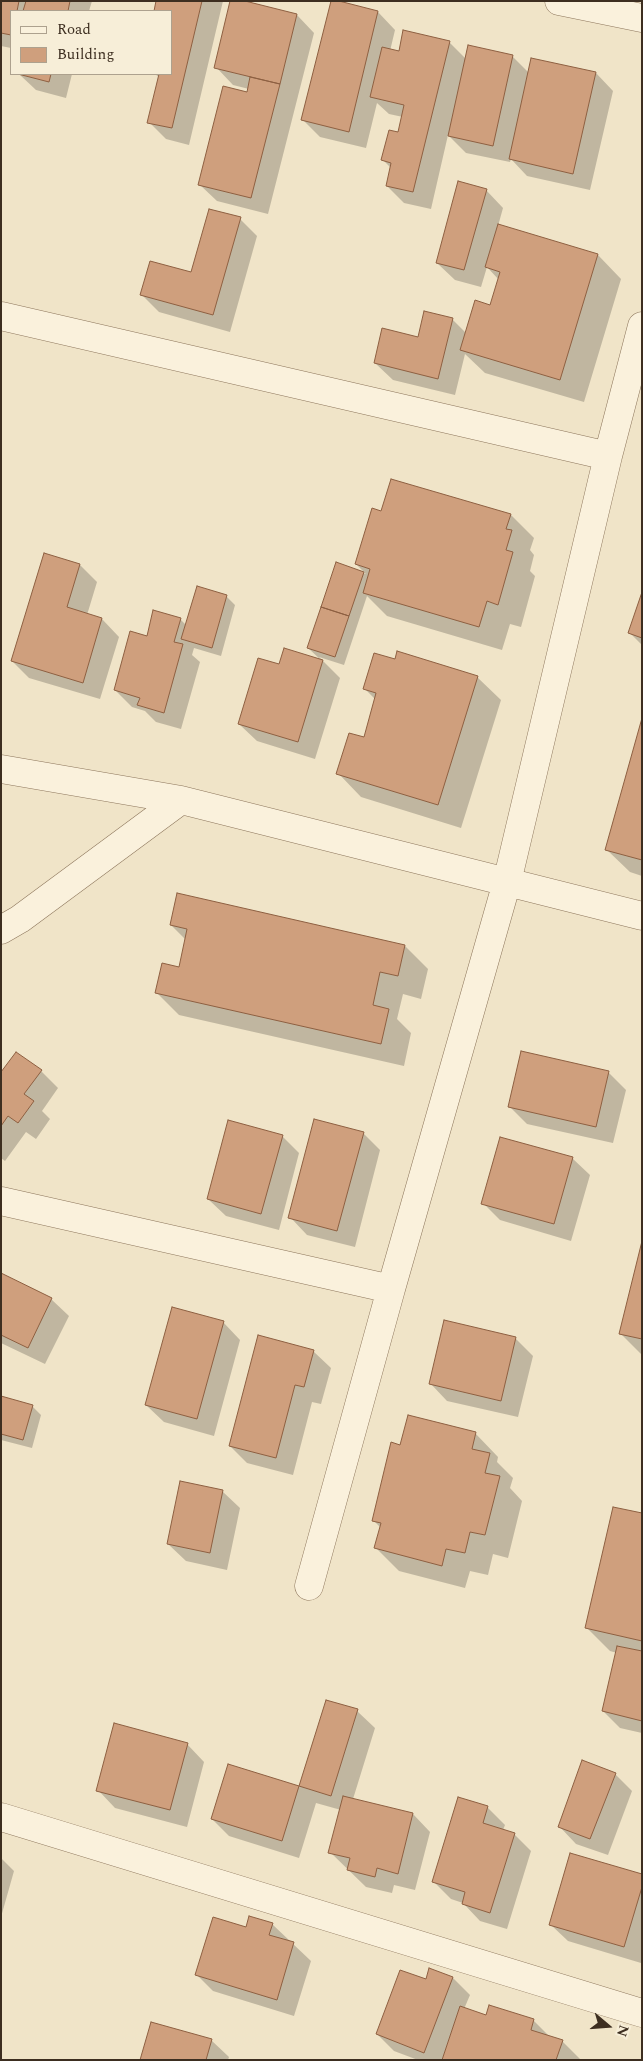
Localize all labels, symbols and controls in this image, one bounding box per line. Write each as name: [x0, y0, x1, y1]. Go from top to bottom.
legend: [10, 10, 172, 75]
text: Road: [57, 18, 91, 41]
text: Building: [57, 43, 114, 66]
north arrow: [583, 2001, 633, 2051]
text: N: [611, 2022, 634, 2039]

